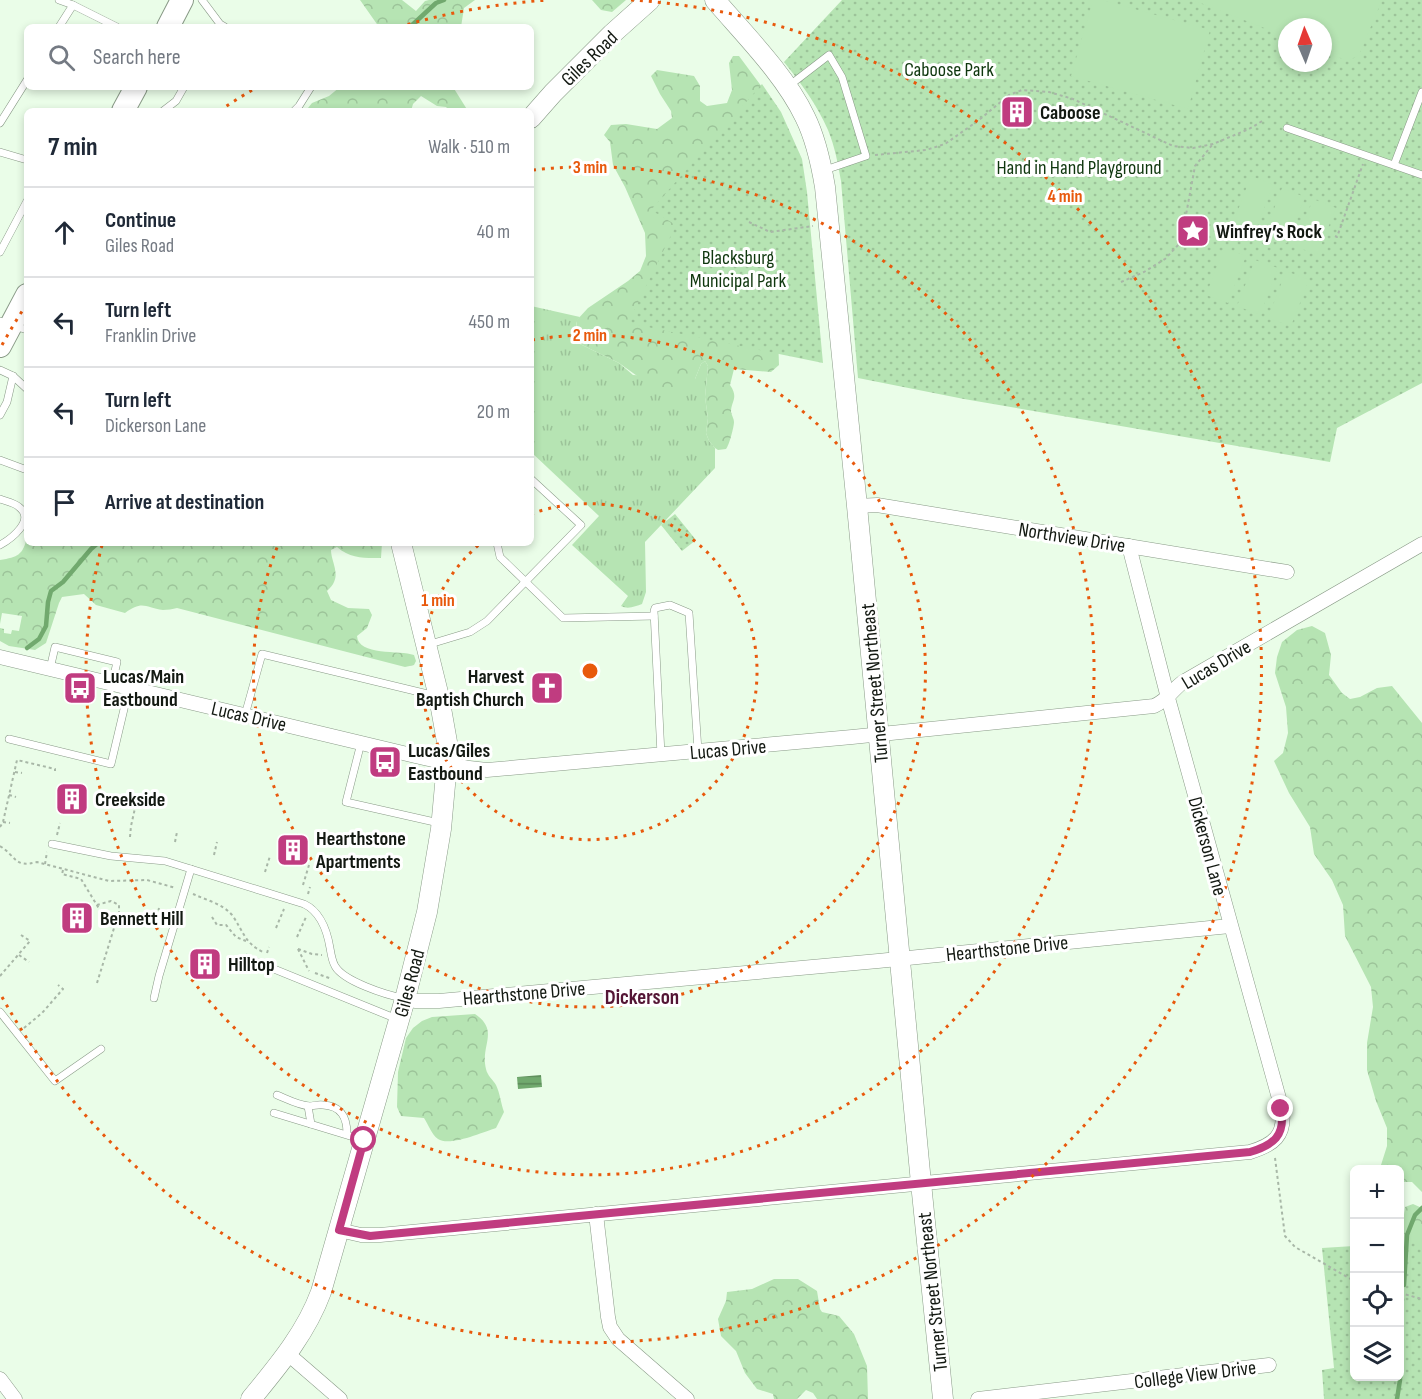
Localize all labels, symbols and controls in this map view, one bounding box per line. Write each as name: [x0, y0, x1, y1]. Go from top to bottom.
north arrow: [1278, 18, 1332, 72]
search box: [24, 24, 534, 90]
street label: Giles Road: [556, 26, 623, 91]
icon: search: [45, 41, 78, 74]
text: Search here: [93, 44, 180, 71]
park label: Caboose Park: [904, 58, 994, 82]
building icon: Caboose: [999, 94, 1035, 130]
place label: Caboose: [1040, 101, 1101, 125]
text: 7 min: [48, 132, 97, 163]
text: Walk · 510 m: [428, 135, 510, 159]
park label: Hand in Hand Playground: [996, 156, 1162, 180]
text: 3 min: [573, 157, 607, 178]
text: 4 min: [1048, 186, 1082, 207]
text: Continue: [105, 207, 176, 234]
place icon: Winfrey’s Rock: [1175, 213, 1211, 249]
icon: ahead: [48, 216, 81, 249]
text: 40 m: [477, 220, 510, 244]
place label: Winfrey’s Rock: [1216, 220, 1322, 244]
text: Giles Road: [105, 234, 174, 258]
park label: Blacksburg Municipal Park: [690, 246, 787, 293]
text: Turn left: [105, 297, 171, 324]
icon: left: [48, 306, 81, 339]
text: 450 m: [469, 310, 510, 334]
text: Franklin Drive: [105, 324, 196, 348]
text: 2 min: [573, 325, 607, 346]
text: Turn left: [105, 387, 171, 414]
icon: left: [48, 396, 81, 429]
text: 20 m: [477, 400, 510, 424]
text: Dickerson Lane: [105, 414, 206, 438]
icon: arrive: [48, 486, 81, 519]
text: Arrive at destination: [105, 489, 264, 516]
street label: Northview Drive: [1017, 518, 1127, 558]
text: 1 min: [421, 590, 455, 611]
street label: Turner Street Northeast: [856, 602, 894, 764]
street label: Lucas Drive: [1178, 635, 1255, 695]
centre of rings: [580, 661, 600, 681]
place label: Lucas/Main Eastbound: [103, 665, 184, 712]
place label: Harvest Baptish Church: [416, 665, 524, 712]
bus stop icon: Lucas/Main Eastbound: [62, 670, 98, 706]
church icon: Harvest Baptish Church: [529, 670, 565, 706]
street label: Lucas Drive: [209, 697, 289, 737]
street label: Lucas Drive: [689, 735, 767, 765]
place label: Lucas/Giles Eastbound: [408, 739, 491, 786]
bus stop icon: Lucas/Giles Eastbound: [367, 744, 403, 780]
building icon: Creekside: [54, 781, 90, 817]
place label: Creekside: [95, 788, 165, 812]
street label: Dickerson Lane: [1182, 794, 1232, 898]
place label: Hearthstone Apartments: [315, 827, 406, 874]
building icon: Hearthstone Apartments: [275, 832, 311, 868]
building icon: Bennett Hill: [59, 900, 95, 936]
place label: Bennett Hill: [100, 907, 184, 931]
street label: Hearthstone Drive: [945, 931, 1069, 967]
building icon: Hilltop: [187, 946, 223, 982]
street label: Giles Road: [389, 947, 431, 1020]
place label: Hilltop: [228, 953, 275, 977]
street label: Hearthstone Drive: [462, 977, 586, 1011]
district label: Dickerson: [605, 985, 679, 1010]
route end: [1267, 1095, 1293, 1121]
route start: [350, 1126, 376, 1152]
map controls: [1350, 1165, 1404, 1381]
button: +: [1350, 1165, 1404, 1219]
street label: Turner Street Northeast: [913, 1211, 953, 1373]
button: −: [1350, 1219, 1404, 1273]
button: locate: [1350, 1273, 1404, 1327]
button: layers: [1350, 1327, 1404, 1381]
street label: College View Drive: [1133, 1356, 1257, 1394]

